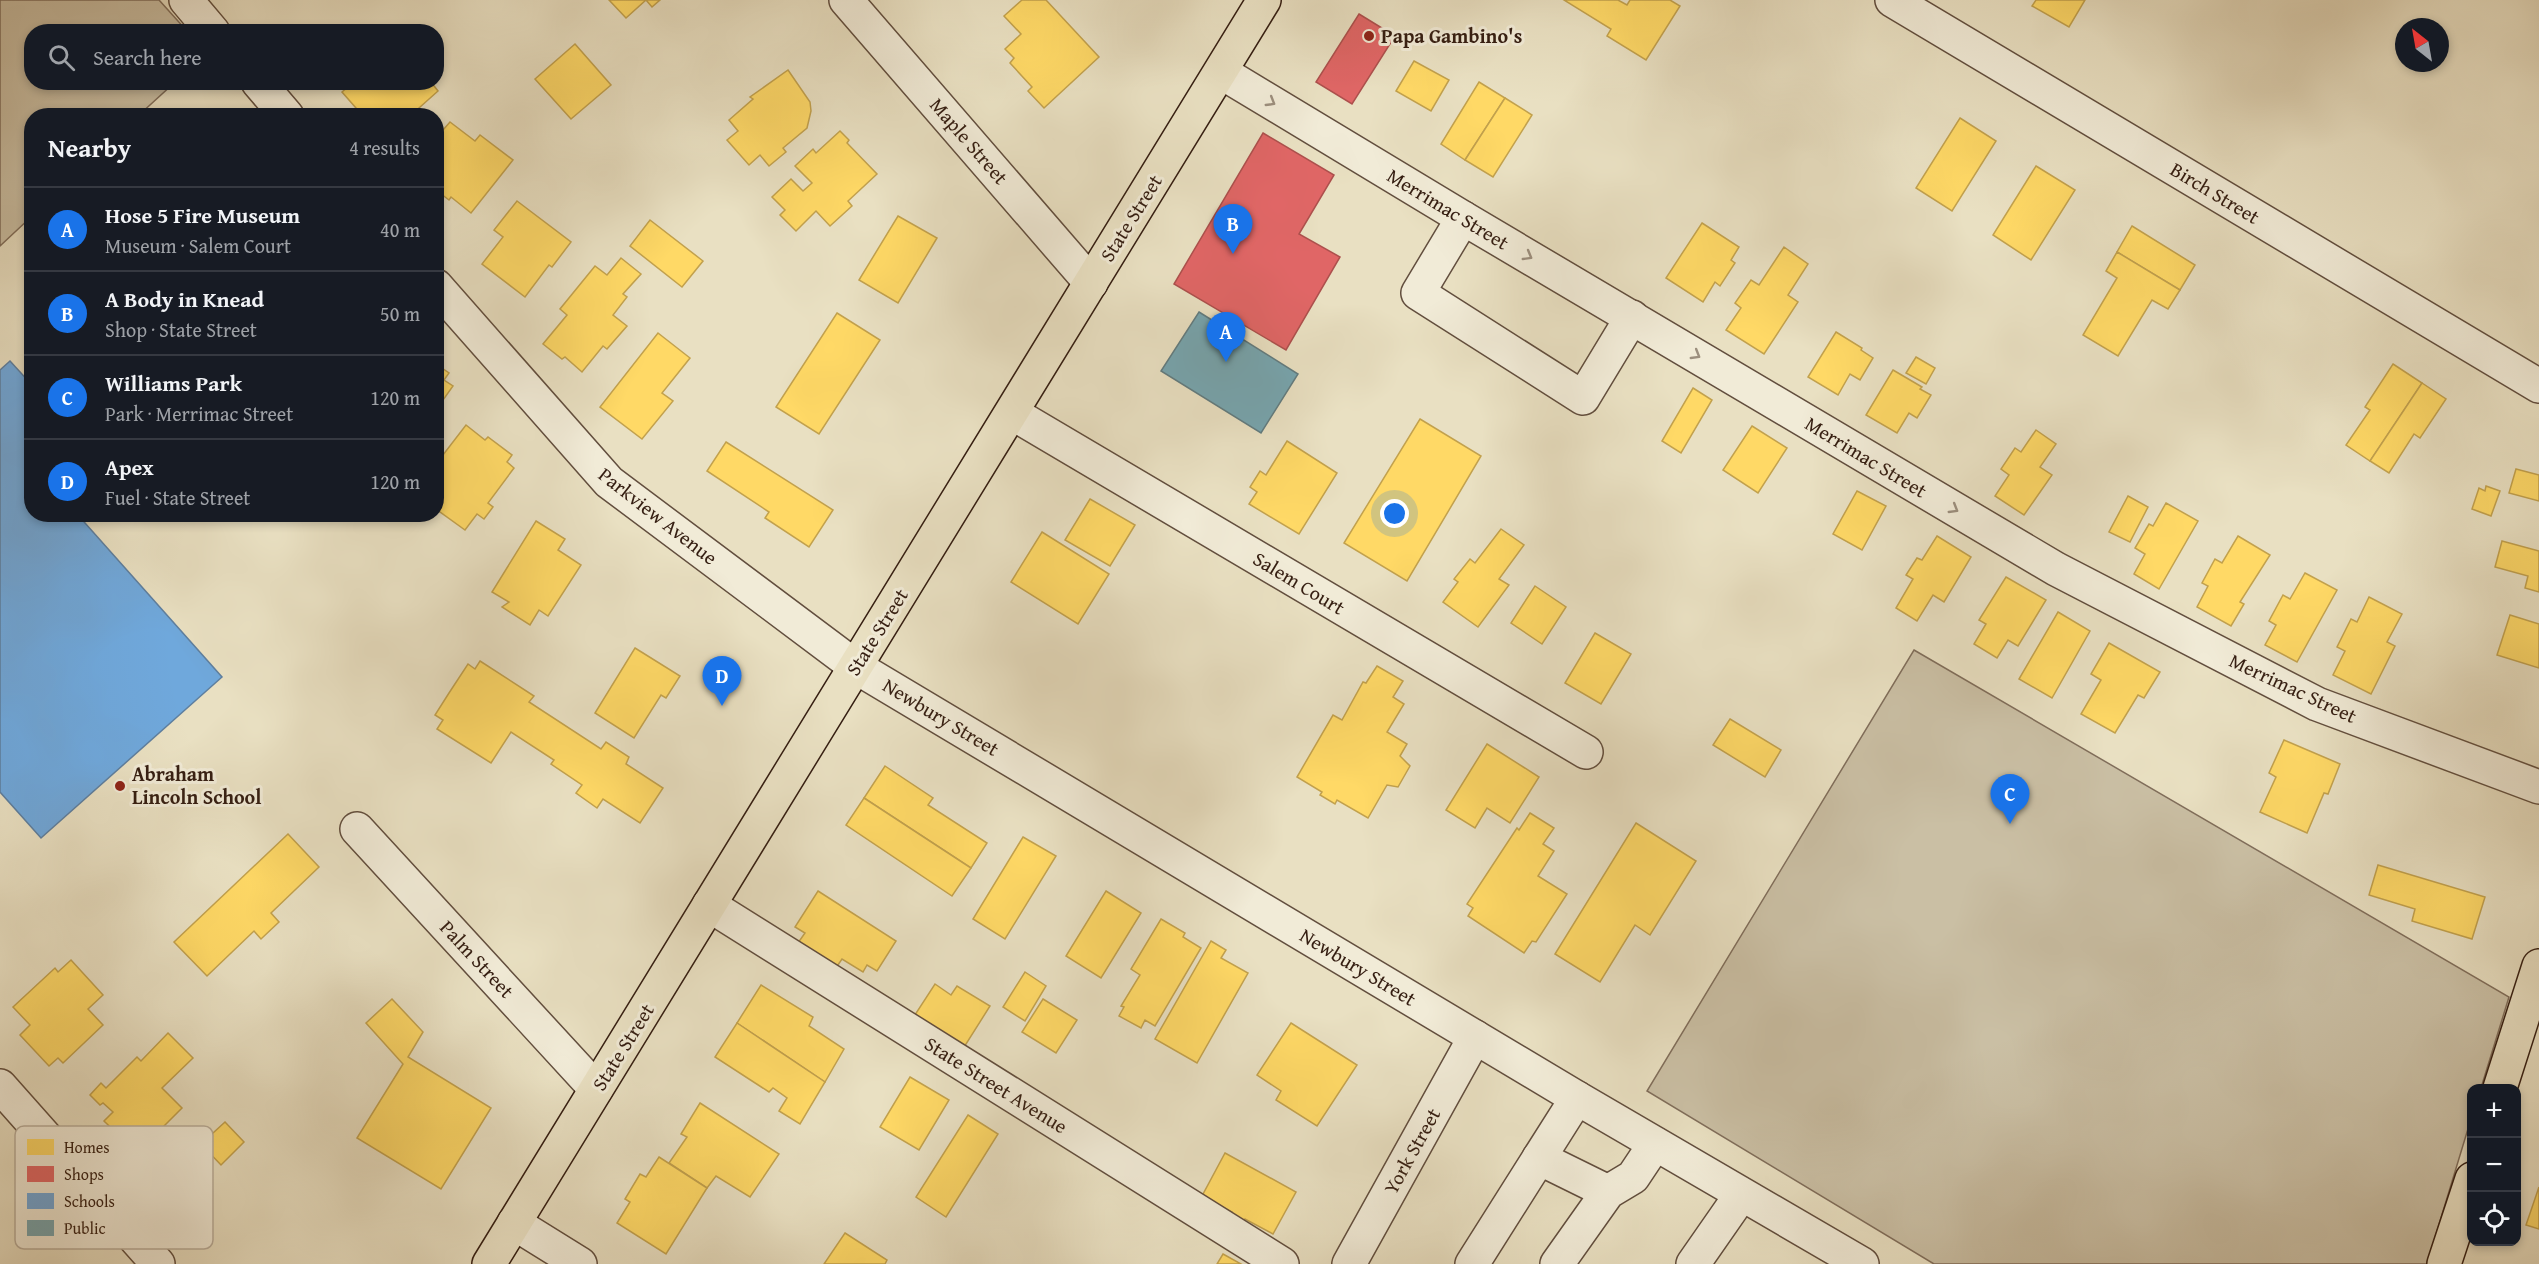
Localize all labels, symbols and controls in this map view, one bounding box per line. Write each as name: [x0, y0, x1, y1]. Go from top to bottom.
north arrow: [2395, 18, 2449, 72]
place label: Papa Gambino's: [1381, 21, 1522, 50]
search box: [24, 24, 444, 90]
marker: Papa Gambino's: [1362, 29, 1376, 43]
icon: search: [45, 41, 78, 74]
text: Search here: [93, 41, 202, 73]
street label: Maple Street: [923, 91, 1015, 190]
one-way arrow: [1265, 95, 1275, 107]
text: Nearby: [48, 128, 131, 167]
text: 4 results: [349, 133, 420, 162]
street label: Birch Street: [2165, 154, 2265, 231]
street label: Merrimac Street: [1382, 161, 1515, 256]
street label: State Street: [1092, 169, 1169, 267]
text: Hose 5 Fire Museum: [105, 199, 300, 231]
pin: B: [1214, 204, 1252, 254]
text: A: [61, 215, 74, 244]
text: 40 m: [380, 215, 420, 244]
text: Museum · Salem Court: [105, 231, 291, 260]
one-way arrow: [1522, 249, 1532, 261]
text: A Body in Knead: [105, 283, 264, 315]
text: B: [61, 299, 74, 328]
text: 50 m: [380, 299, 420, 328]
pin: A: [1206, 312, 1246, 362]
text: Shop · State Street: [105, 315, 257, 344]
one-way arrow: [1690, 348, 1700, 360]
text: Williams Park: [105, 367, 242, 399]
text: C: [62, 383, 73, 412]
text: 120 m: [370, 383, 420, 412]
text: Park · Merrimac Street: [105, 399, 293, 428]
street label: Merrimac Street: [1800, 409, 1933, 504]
text: Apex: [105, 451, 154, 483]
street label: Parkview Avenue: [593, 460, 724, 571]
text: D: [61, 467, 74, 496]
text: 120 m: [370, 467, 420, 496]
text: Fuel · State Street: [105, 483, 250, 512]
your location: [1380, 499, 1409, 528]
one-way arrow: [1948, 501, 1958, 513]
street label: Salem Court: [1248, 544, 1351, 621]
street label: State Street: [838, 583, 915, 681]
street label: Merrimac Street: [2225, 645, 2362, 730]
pin: D: [702, 656, 742, 706]
street label: Newbury Street: [878, 670, 1005, 763]
place label: Abraham Lincoln School: [132, 759, 261, 811]
pin: C: [1990, 774, 2030, 824]
marker: Abraham Lincoln School: [113, 779, 127, 793]
street label: Palm Street: [434, 913, 521, 1004]
street label: Newbury Street: [1295, 920, 1422, 1013]
street label: State Street: [584, 998, 661, 1096]
street label: State Street Avenue: [919, 1029, 1073, 1140]
map controls: [2467, 1084, 2521, 1246]
button: +: [2467, 1084, 2521, 1138]
street label: York Street: [1376, 1102, 1447, 1199]
legend: [15, 1126, 213, 1249]
text: Homes: [64, 1135, 110, 1159]
button: −: [2467, 1138, 2521, 1192]
text: Shops: [64, 1162, 104, 1186]
text: Schools: [64, 1189, 115, 1213]
button: locate: [2467, 1192, 2521, 1246]
text: Public: [64, 1216, 106, 1240]

